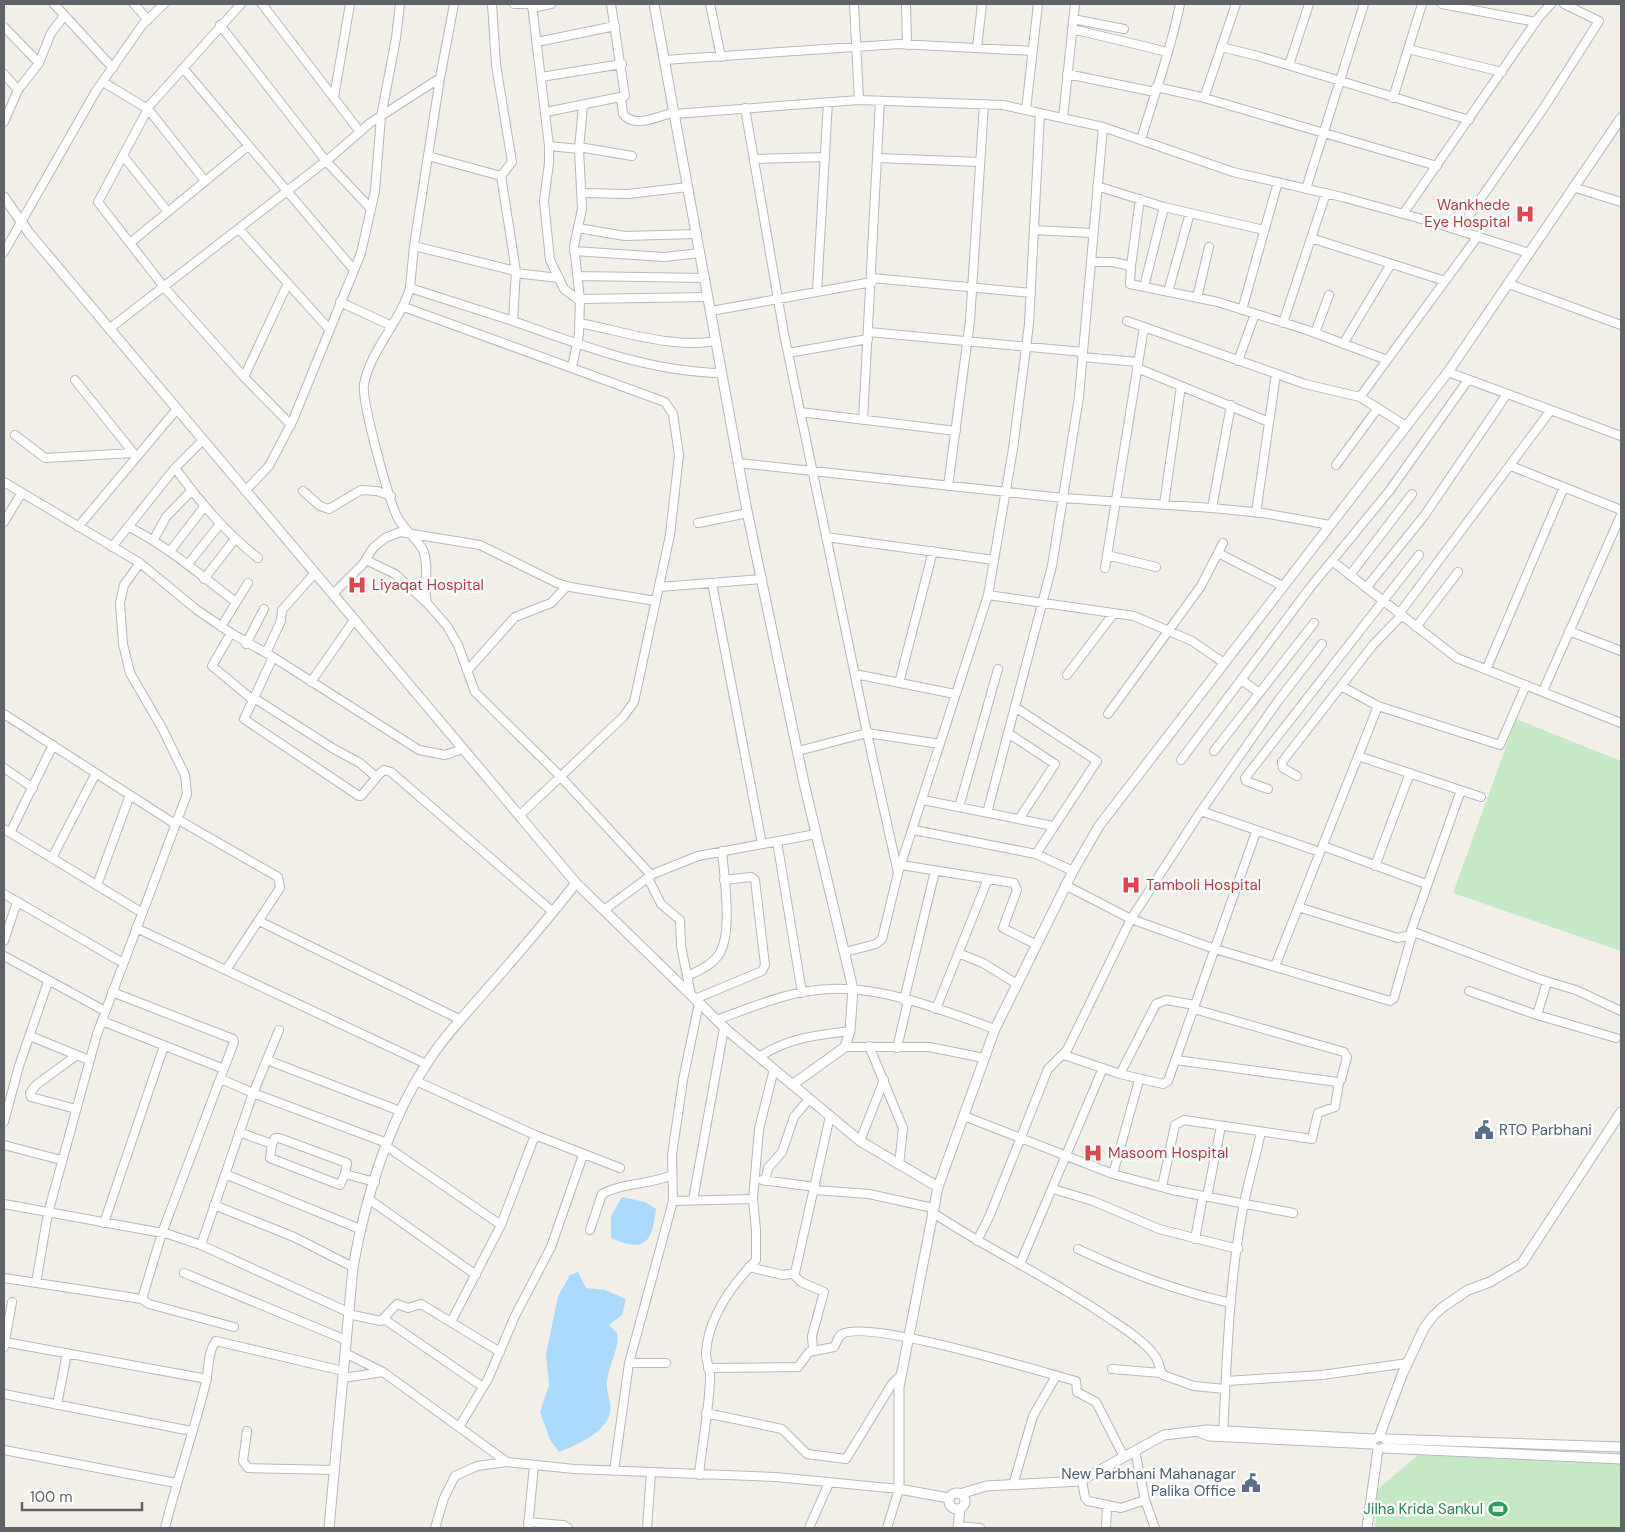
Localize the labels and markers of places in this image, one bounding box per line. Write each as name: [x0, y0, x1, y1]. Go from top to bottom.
place label: Wankhede Eye Hospital: [1424, 195, 1510, 232]
hospital icon: Wankhede Eye Hospital: [1514, 203, 1536, 225]
hospital icon: Liyaqat Hospital: [346, 574, 368, 596]
place label: Liyaqat Hospital: [372, 575, 484, 595]
hospital icon: Tamboli Hospital: [1120, 874, 1142, 896]
place label: Tamboli Hospital: [1146, 875, 1261, 895]
public building icon: RTO Parbhani: [1473, 1119, 1495, 1141]
place label: RTO Parbhani: [1499, 1120, 1592, 1140]
hospital icon: Masoom Hospital: [1082, 1142, 1104, 1164]
place label: Masoom Hospital: [1108, 1143, 1228, 1163]
place label: New Parbhani Mahanagar Palika Office: [1061, 1464, 1236, 1501]
public building icon: New Parbhani Mahanagar Palika Office: [1240, 1472, 1262, 1494]
sports icon: Jilha Krida Sankul: [1487, 1498, 1509, 1520]
place label: Jilha Krida Sankul: [1363, 1499, 1483, 1519]

